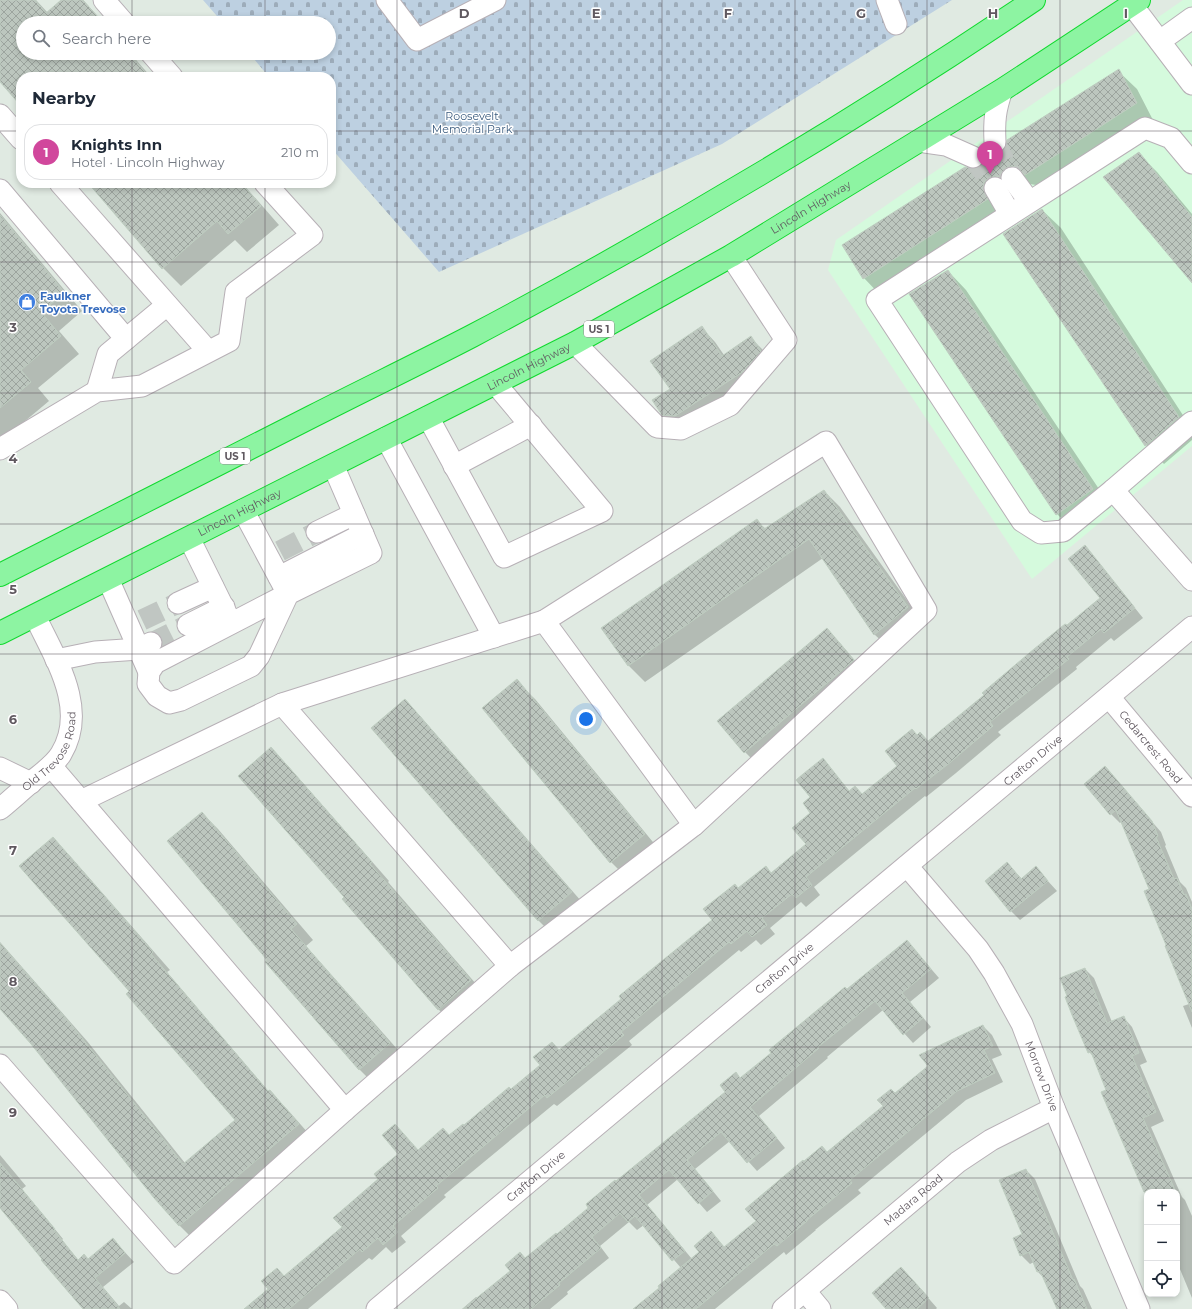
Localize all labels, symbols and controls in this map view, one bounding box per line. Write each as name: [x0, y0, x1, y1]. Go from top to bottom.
text: D: [459, 5, 470, 21]
text: E: [592, 5, 601, 21]
text: F: [724, 5, 732, 21]
text: G: [856, 5, 866, 21]
text: H: [988, 5, 998, 21]
text: I: [1124, 5, 1128, 21]
search box: [16, 16, 336, 60]
icon: search: [30, 27, 52, 49]
text: Search here: [62, 29, 151, 48]
text: Nearby: [32, 88, 96, 108]
park label: Roosevelt Memorial Park: [432, 109, 513, 136]
text: Knights Inn: [71, 135, 162, 154]
pin: 1: [977, 141, 1003, 174]
text: 1: [43, 144, 49, 160]
text: 210 m: [281, 144, 319, 160]
text: Hotel · Lincoln Highway: [71, 154, 224, 170]
street label: Lincoln Highway: [768, 177, 853, 237]
place label: Faulkner Toyota Trevose: [40, 289, 126, 316]
shop icon: Faulkner Toyota Trevose: [17, 292, 37, 312]
text: 3: [8, 319, 17, 335]
road number: US 1: [584, 321, 614, 337]
street label: Lincoln Highway: [484, 339, 573, 393]
road number: US 1: [220, 448, 250, 464]
text: 4: [9, 450, 18, 466]
street label: Lincoln Highway: [195, 485, 283, 539]
text: 5: [9, 581, 17, 597]
street label: Cedarcrest Road: [1116, 707, 1185, 786]
your location: [576, 709, 596, 729]
text: 6: [9, 711, 18, 727]
street label: Old Trevose Road: [19, 711, 79, 794]
street label: Crafton Drive: [1000, 731, 1065, 789]
text: 7: [9, 842, 17, 858]
street label: Crafton Drive: [752, 939, 817, 997]
text: 8: [9, 973, 18, 989]
street label: Morrow Drive: [1022, 1039, 1062, 1114]
text: 9: [9, 1104, 17, 1120]
street label: Crafton Drive: [504, 1147, 568, 1205]
street label: Madara Road: [881, 1171, 946, 1229]
map controls: [1144, 1189, 1180, 1297]
button: +: [1144, 1189, 1180, 1225]
button: −: [1144, 1225, 1180, 1261]
button: locate: [1144, 1261, 1180, 1297]

